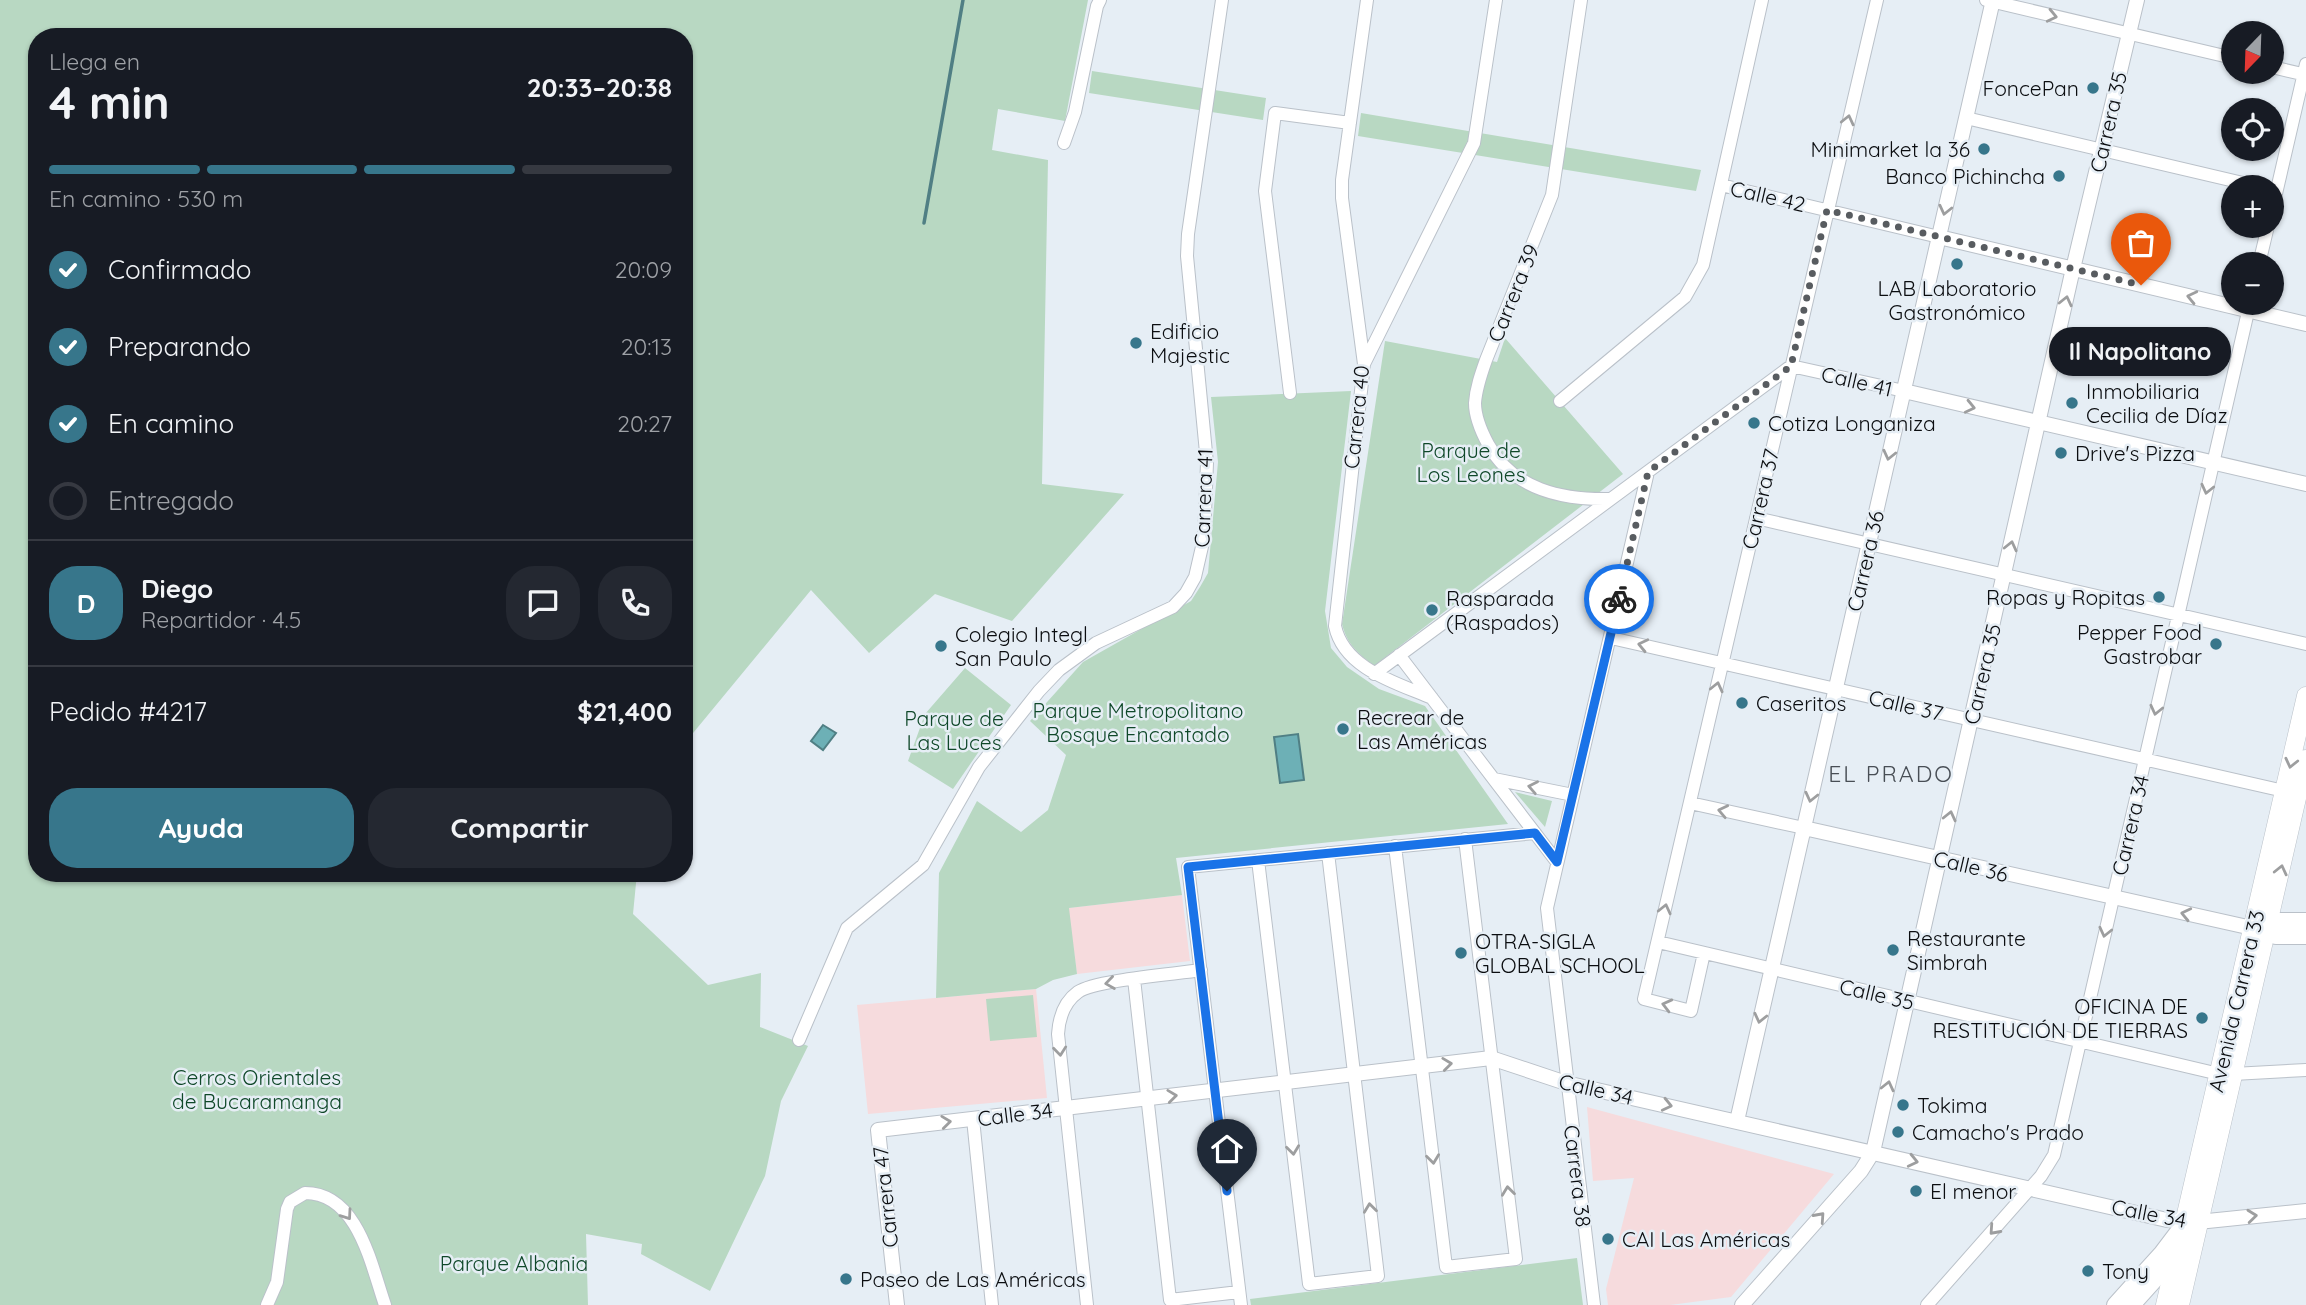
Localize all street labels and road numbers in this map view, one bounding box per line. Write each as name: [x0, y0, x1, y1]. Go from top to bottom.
street label: Carrera 35: [2084, 69, 2132, 175]
street label: Calle 42: [1728, 175, 1808, 217]
street label: Carrera 39: [1482, 240, 1544, 346]
street label: Calle 41: [1819, 360, 1895, 402]
street label: Carrera 40: [1338, 364, 1374, 470]
street label: Carrera 37: [1736, 446, 1784, 552]
street label: Carrera 41: [1188, 448, 1218, 548]
street label: Carrera 36: [1841, 508, 1889, 614]
street label: Carrera 35: [1958, 621, 2006, 727]
street label: Calle 37: [1866, 684, 1946, 726]
street label: Carrera 34: [2106, 772, 2154, 878]
street label: Calle 36: [1931, 845, 2011, 887]
street label: Avenida Carrera 33: [2202, 907, 2270, 1095]
street label: Calle 35: [1837, 973, 1917, 1015]
street label: Calle 34: [1556, 1068, 1636, 1110]
street label: Calle 34: [976, 1096, 1054, 1132]
street label: Carrera 38: [1559, 1123, 1597, 1229]
street label: Carrera 47: [867, 1145, 903, 1249]
street label: Calle 34: [2109, 1193, 2189, 1233]

